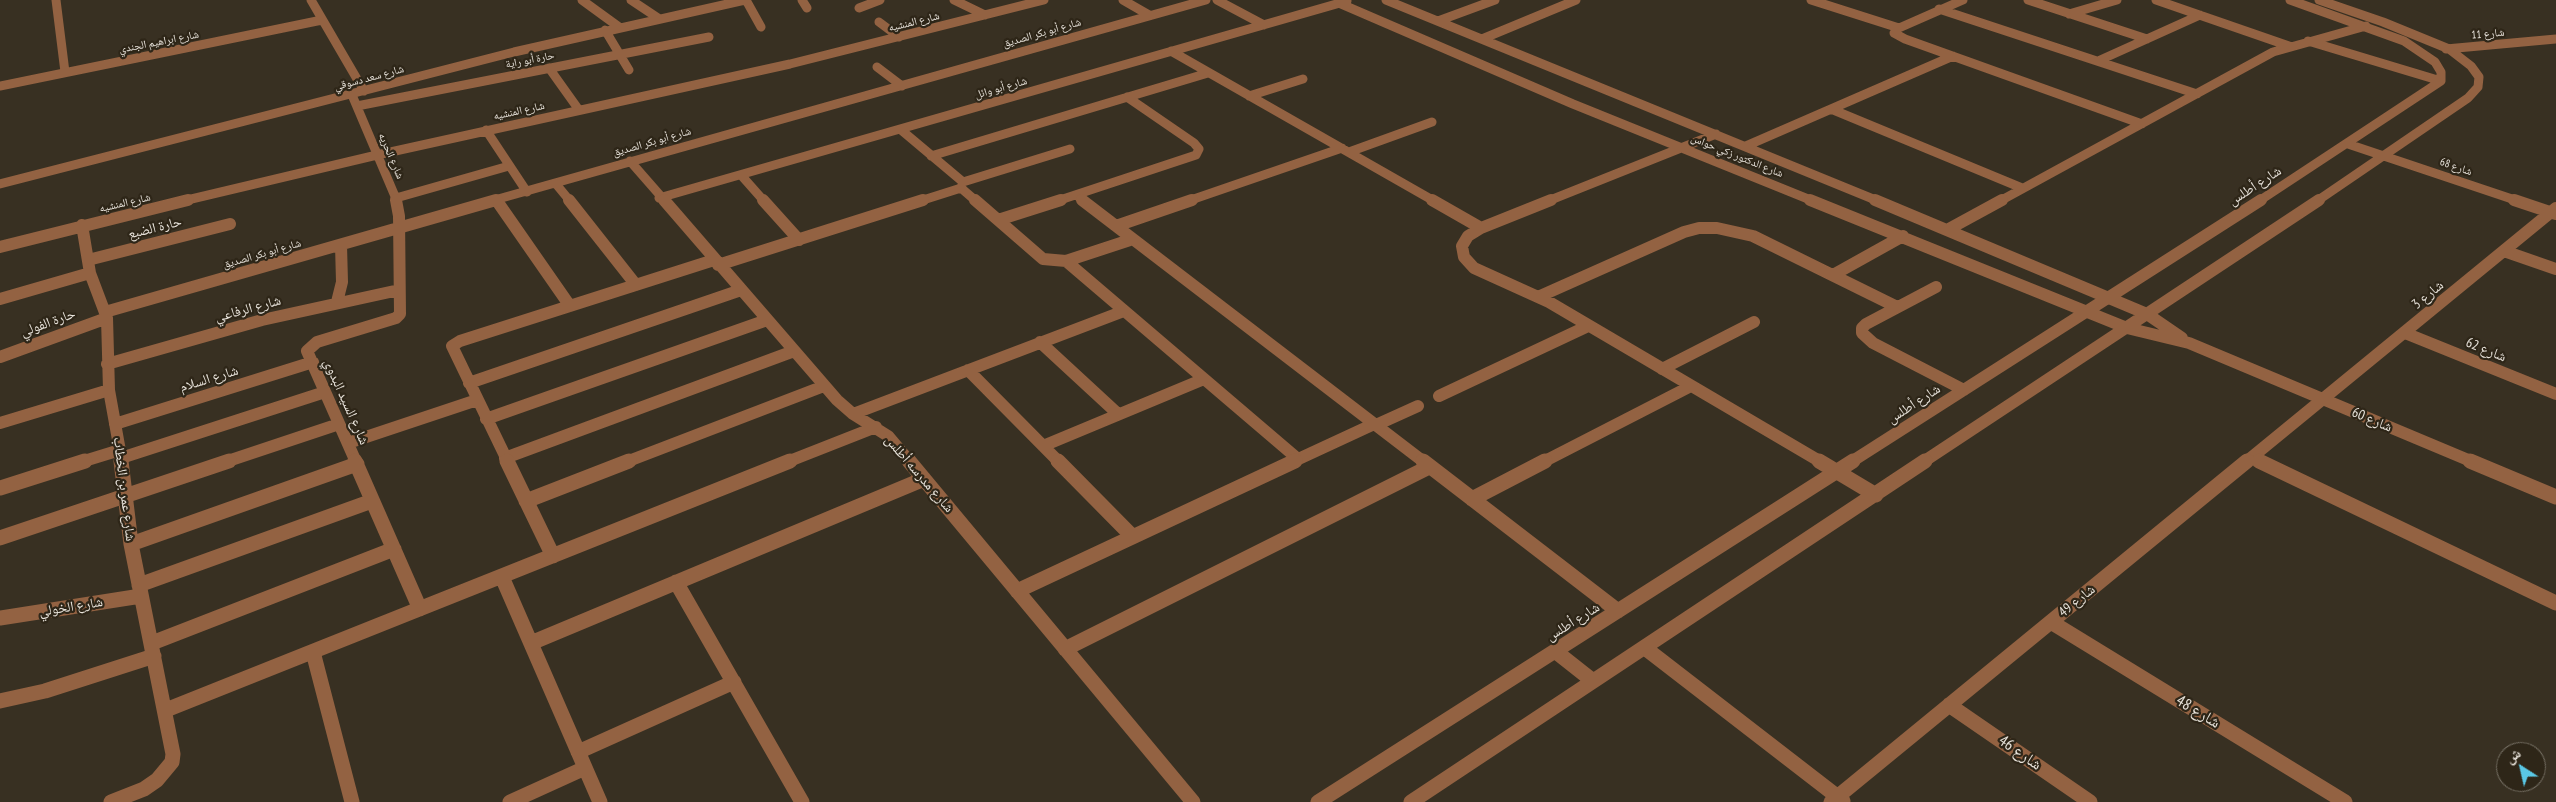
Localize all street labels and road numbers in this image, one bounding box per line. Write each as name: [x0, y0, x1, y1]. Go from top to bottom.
street label: شارع المنشيه: [887, 9, 941, 35]
street label: شارع أبو بكر الصديق: [1001, 16, 1083, 50]
street label: شارع 11: [2471, 26, 2505, 42]
street label: شارع ابراهيم الجندي: [118, 28, 200, 56]
street label: حارة أبو راية: [504, 49, 556, 71]
street label: شارع سعد دسوقي: [333, 62, 405, 94]
street label: شارع أبو وائل: [973, 74, 1029, 102]
street label: شارع المنشيه: [492, 99, 546, 123]
street label: شارع أبو بكر الصديق: [611, 125, 693, 159]
street label: شارع الحريه: [375, 131, 407, 181]
street label: شارع الدكتور زكي حواس: [1689, 131, 1785, 181]
street label: شارع 68: [2438, 155, 2474, 179]
street label: شارع أطلس: [2225, 163, 2285, 209]
street label: شارع المنشيه: [98, 191, 152, 215]
street label: حارة الضبع: [127, 213, 183, 243]
street label: شارع أبو بكر الصديق: [221, 237, 303, 271]
street label: شارع 3: [2409, 277, 2447, 313]
street label: شارع الرفاعي: [213, 292, 283, 326]
street label: حارة الفولي: [18, 305, 78, 341]
street label: شارع 62: [2463, 334, 2509, 366]
street label: شارع السيد البدوي: [320, 357, 372, 447]
street label: شارع السلام: [178, 362, 240, 396]
street label: شارع أطلس: [1884, 381, 1944, 427]
street label: شارع 60: [2349, 404, 2395, 436]
street label: شارع مدرسه أطلس: [881, 432, 957, 516]
street label: شارع عمر بن الخطاب: [109, 436, 139, 542]
street label: شارع 49: [2055, 581, 2099, 621]
street label: شارع الخولي: [38, 594, 104, 620]
street label: شارع أطلس: [1543, 599, 1603, 645]
street label: شارع 48: [2172, 691, 2224, 733]
street label: شارع 46: [1995, 731, 2045, 775]

